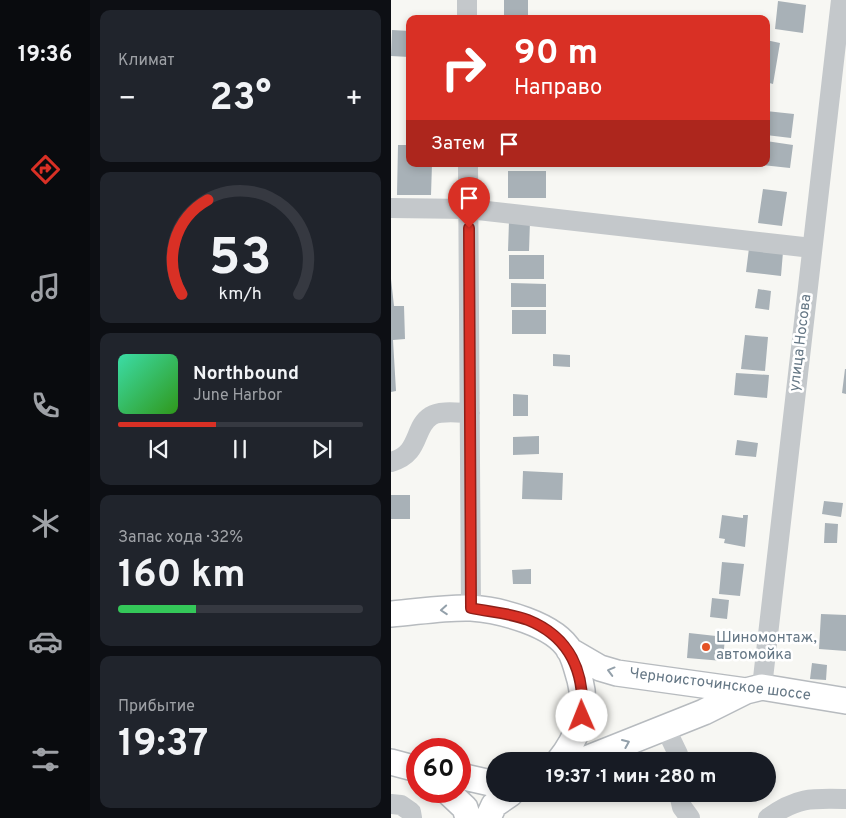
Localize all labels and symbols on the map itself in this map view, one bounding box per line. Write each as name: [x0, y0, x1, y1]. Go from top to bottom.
pin: [448, 177, 490, 228]
street label: улица Носова: [786, 293, 816, 393]
one-way arrow: [440, 604, 448, 615]
place label: Шиномонтаж, автомойка: [716, 629, 817, 665]
marker: Шиномонтаж, автомойка: [700, 641, 712, 653]
street label: Черноисточинское шоссе: [628, 664, 812, 706]
one-way arrow: [608, 667, 616, 677]
position arrow: [555, 689, 607, 741]
speed limit sign: 60: [406, 738, 471, 803]
one-way arrow: [622, 738, 630, 748]

